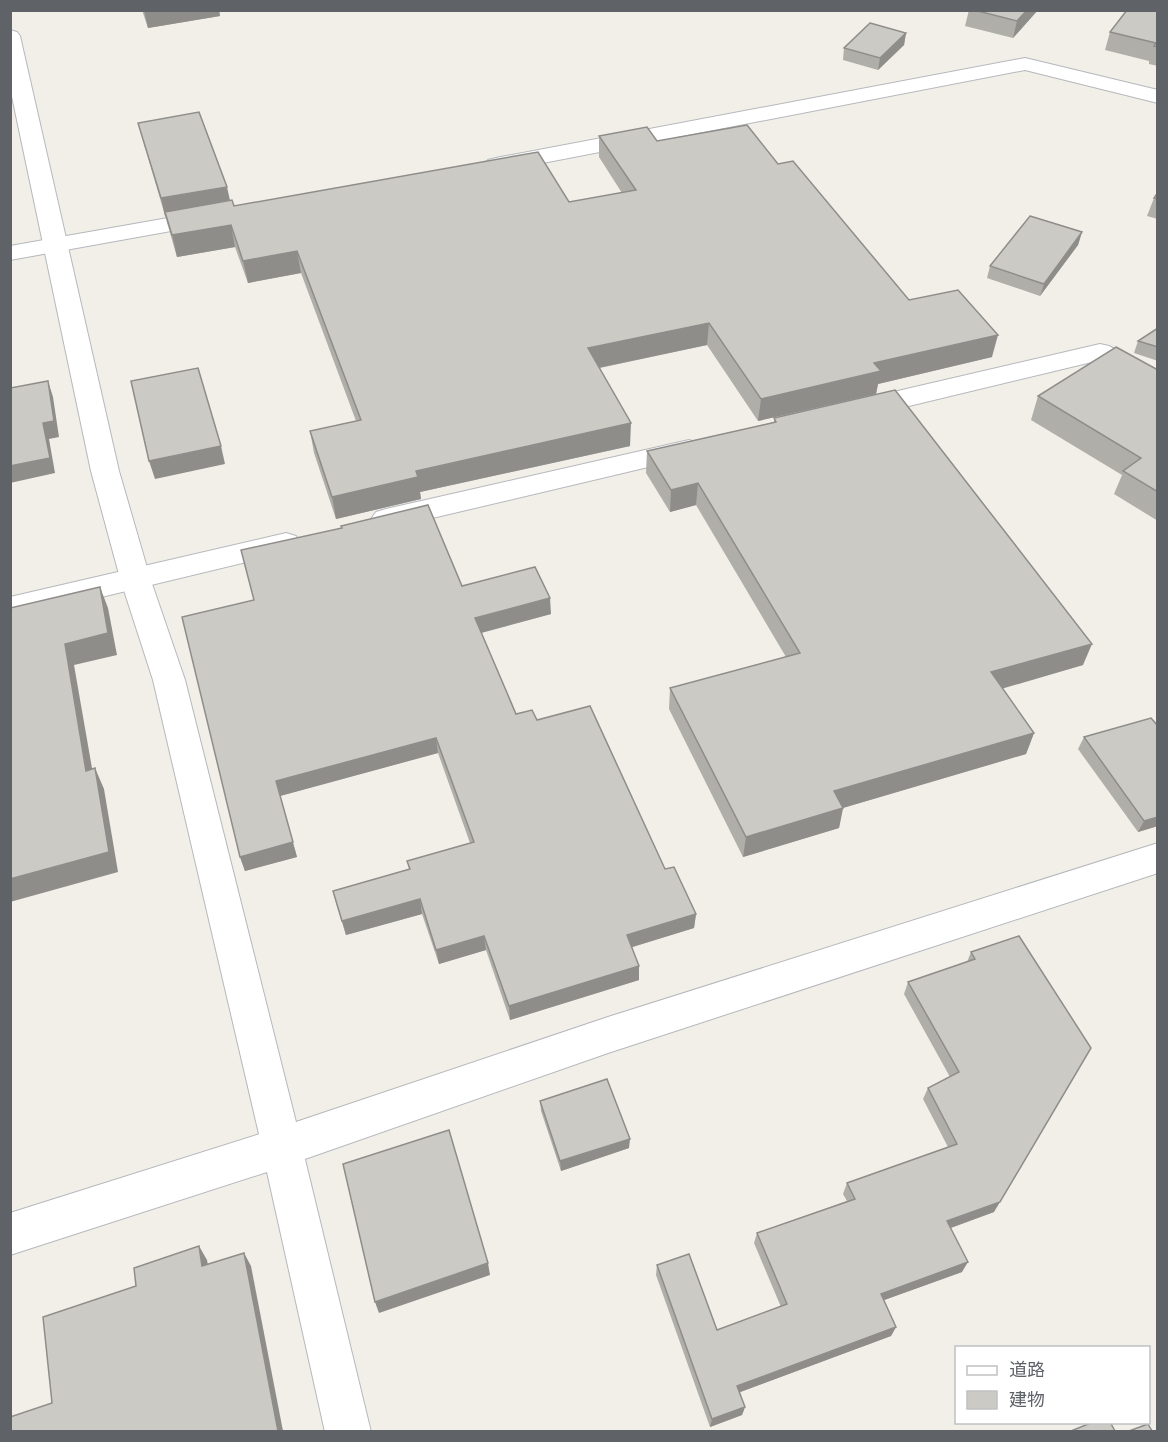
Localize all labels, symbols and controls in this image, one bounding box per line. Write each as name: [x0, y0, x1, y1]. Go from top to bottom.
legend: [955, 1346, 1150, 1424]
text: 道路: [1009, 1358, 1045, 1381]
text: 建物: [1009, 1388, 1045, 1411]

